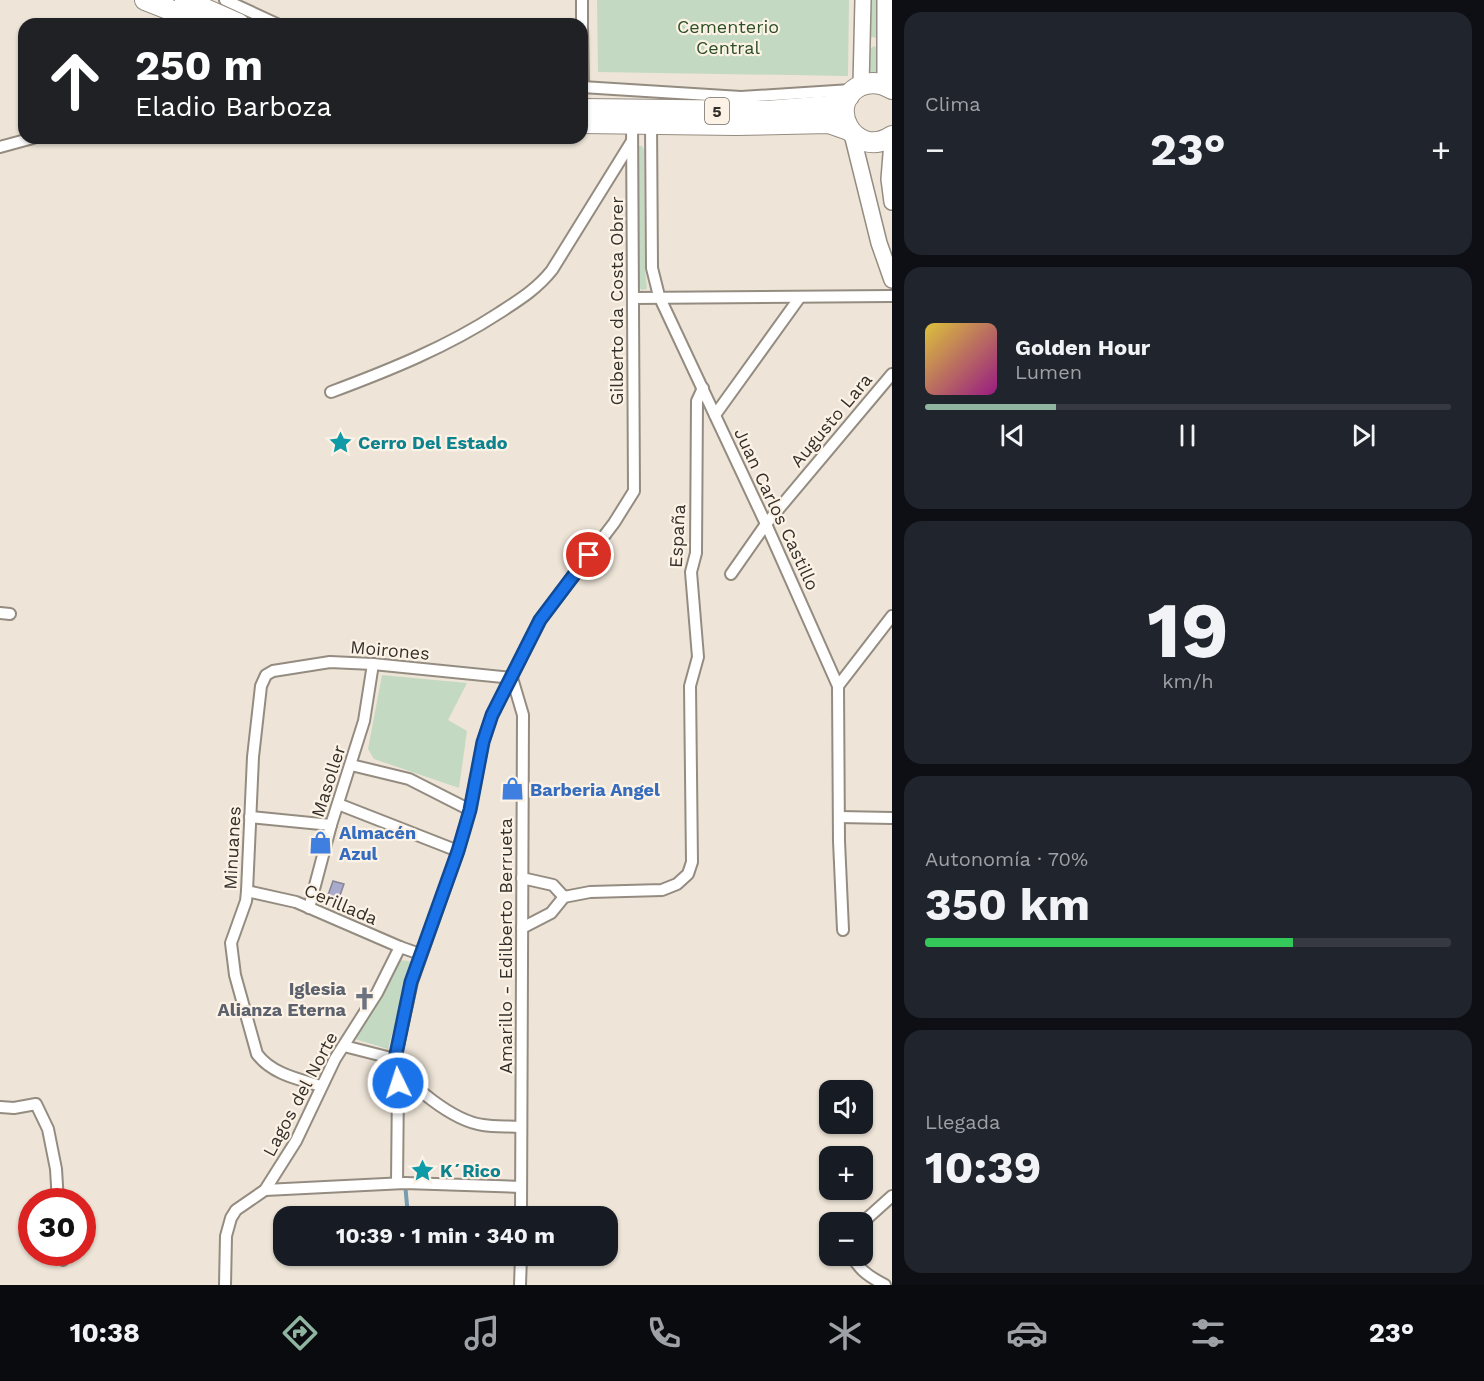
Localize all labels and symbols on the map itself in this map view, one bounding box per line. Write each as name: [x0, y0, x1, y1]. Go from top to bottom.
park label: Cementerio Central: [677, 16, 779, 58]
road number: 5: [705, 98, 729, 124]
street label: Gilberto da Costa Obrer: [606, 196, 627, 406]
street label: Augusto Lara: [786, 369, 876, 471]
street label: Juan Carlos Castillo: [730, 425, 824, 593]
place icon: Cerro Del Estado: [327, 429, 353, 455]
place label: Cerro Del Estado: [358, 432, 508, 453]
street label: España: [665, 504, 689, 568]
pin: [563, 529, 614, 580]
street label: Moirones: [349, 636, 431, 664]
street label: Masoller: [307, 742, 349, 820]
shop icon: Barberia Angel: [499, 776, 525, 802]
place label: Barberia Angel: [530, 779, 660, 800]
street label: Minuanes: [219, 806, 245, 890]
street label: Amarillo - Edilberto Berrueta: [495, 818, 516, 1074]
place label: Almacén Azul: [339, 822, 416, 864]
shop icon: Almacén Azul: [308, 829, 334, 855]
street label: Cerillada: [301, 879, 381, 929]
place label: Iglesia Alianza Eterna: [218, 978, 347, 1020]
church icon: Iglesia Alianza Eterna: [351, 985, 377, 1011]
street label: Lagos del Norte: [258, 1028, 342, 1160]
position arrow: [366, 1051, 430, 1115]
place icon: K´Rico: [409, 1157, 435, 1183]
place label: K´Rico: [440, 1160, 501, 1181]
speed limit sign: 30: [18, 1188, 96, 1266]

